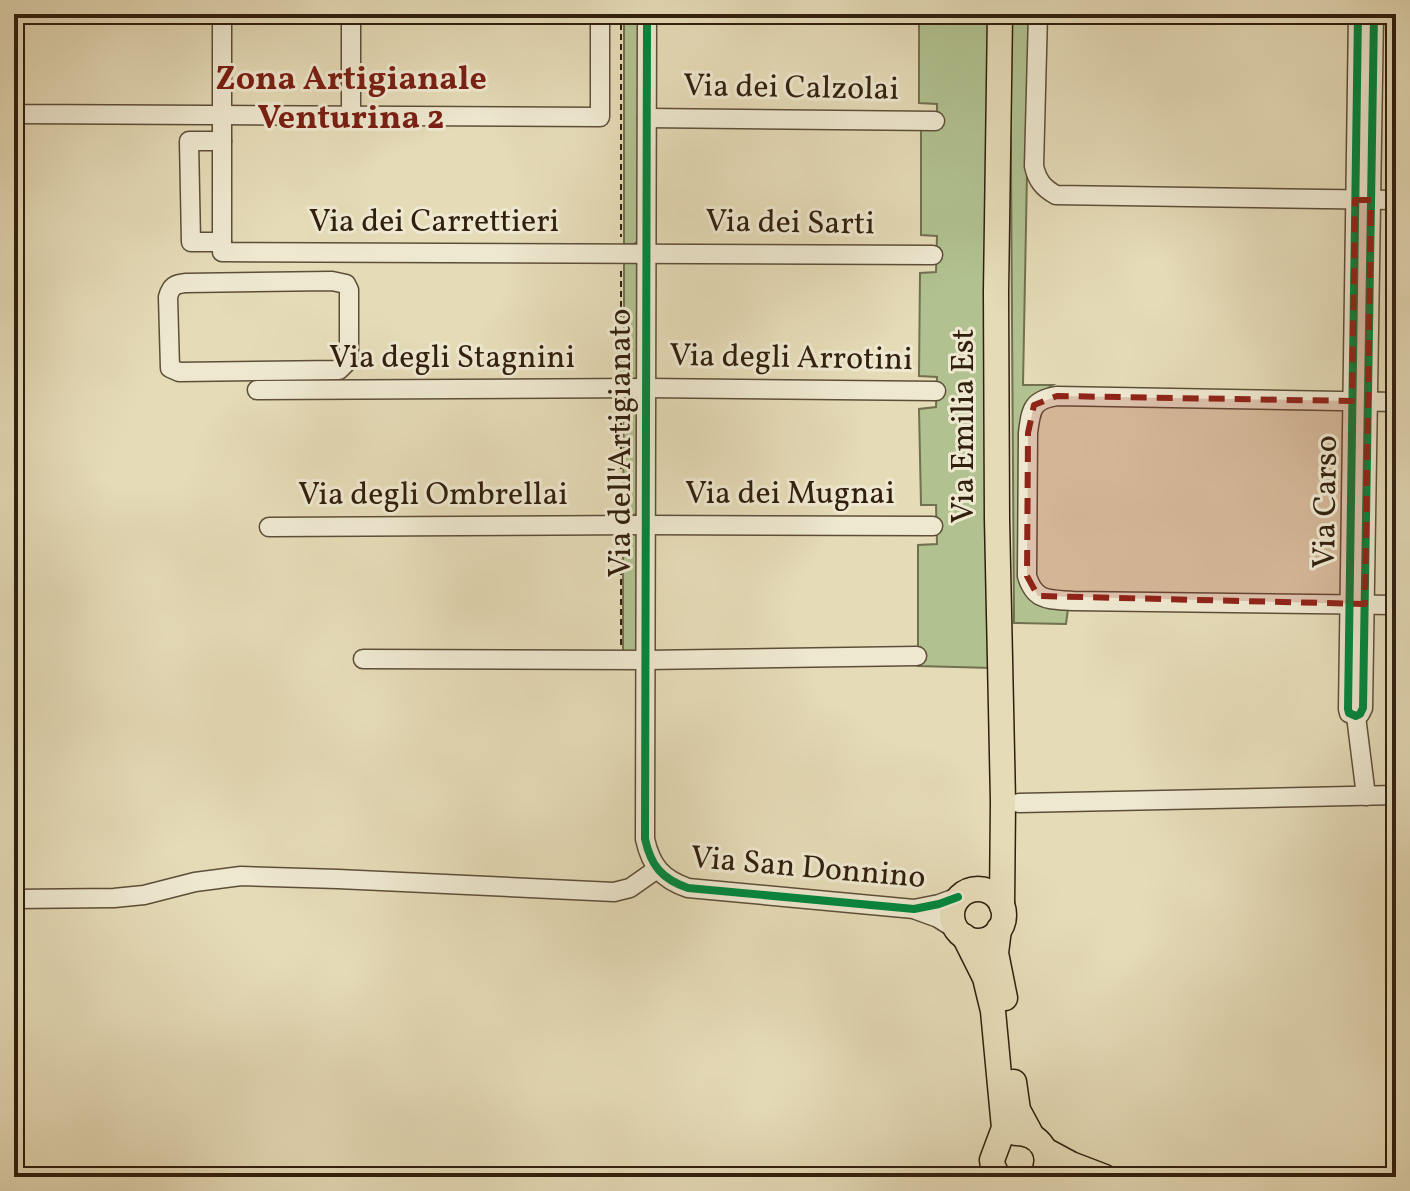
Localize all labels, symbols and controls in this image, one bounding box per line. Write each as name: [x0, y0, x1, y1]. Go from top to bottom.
district label: Zona Artigianale Venturina 2: [215, 57, 487, 143]
street label: Via dei Calzolai: [683, 65, 899, 113]
street label: Via dei Carrettieri: [309, 201, 559, 245]
street label: Via dei Sarti: [705, 201, 875, 247]
street label: Via dell'Artigianato: [600, 308, 644, 578]
street label: Via Emilia Est: [943, 328, 987, 524]
street label: Via degli Arrotini: [669, 335, 913, 383]
street label: Via degli Stagnini: [329, 337, 575, 381]
street label: Via Carso: [1304, 435, 1350, 569]
street label: Via dei Mugnai: [685, 473, 895, 517]
street label: Via degli Ombrellai: [298, 474, 568, 518]
street label: Via San Donnino: [689, 837, 927, 901]

